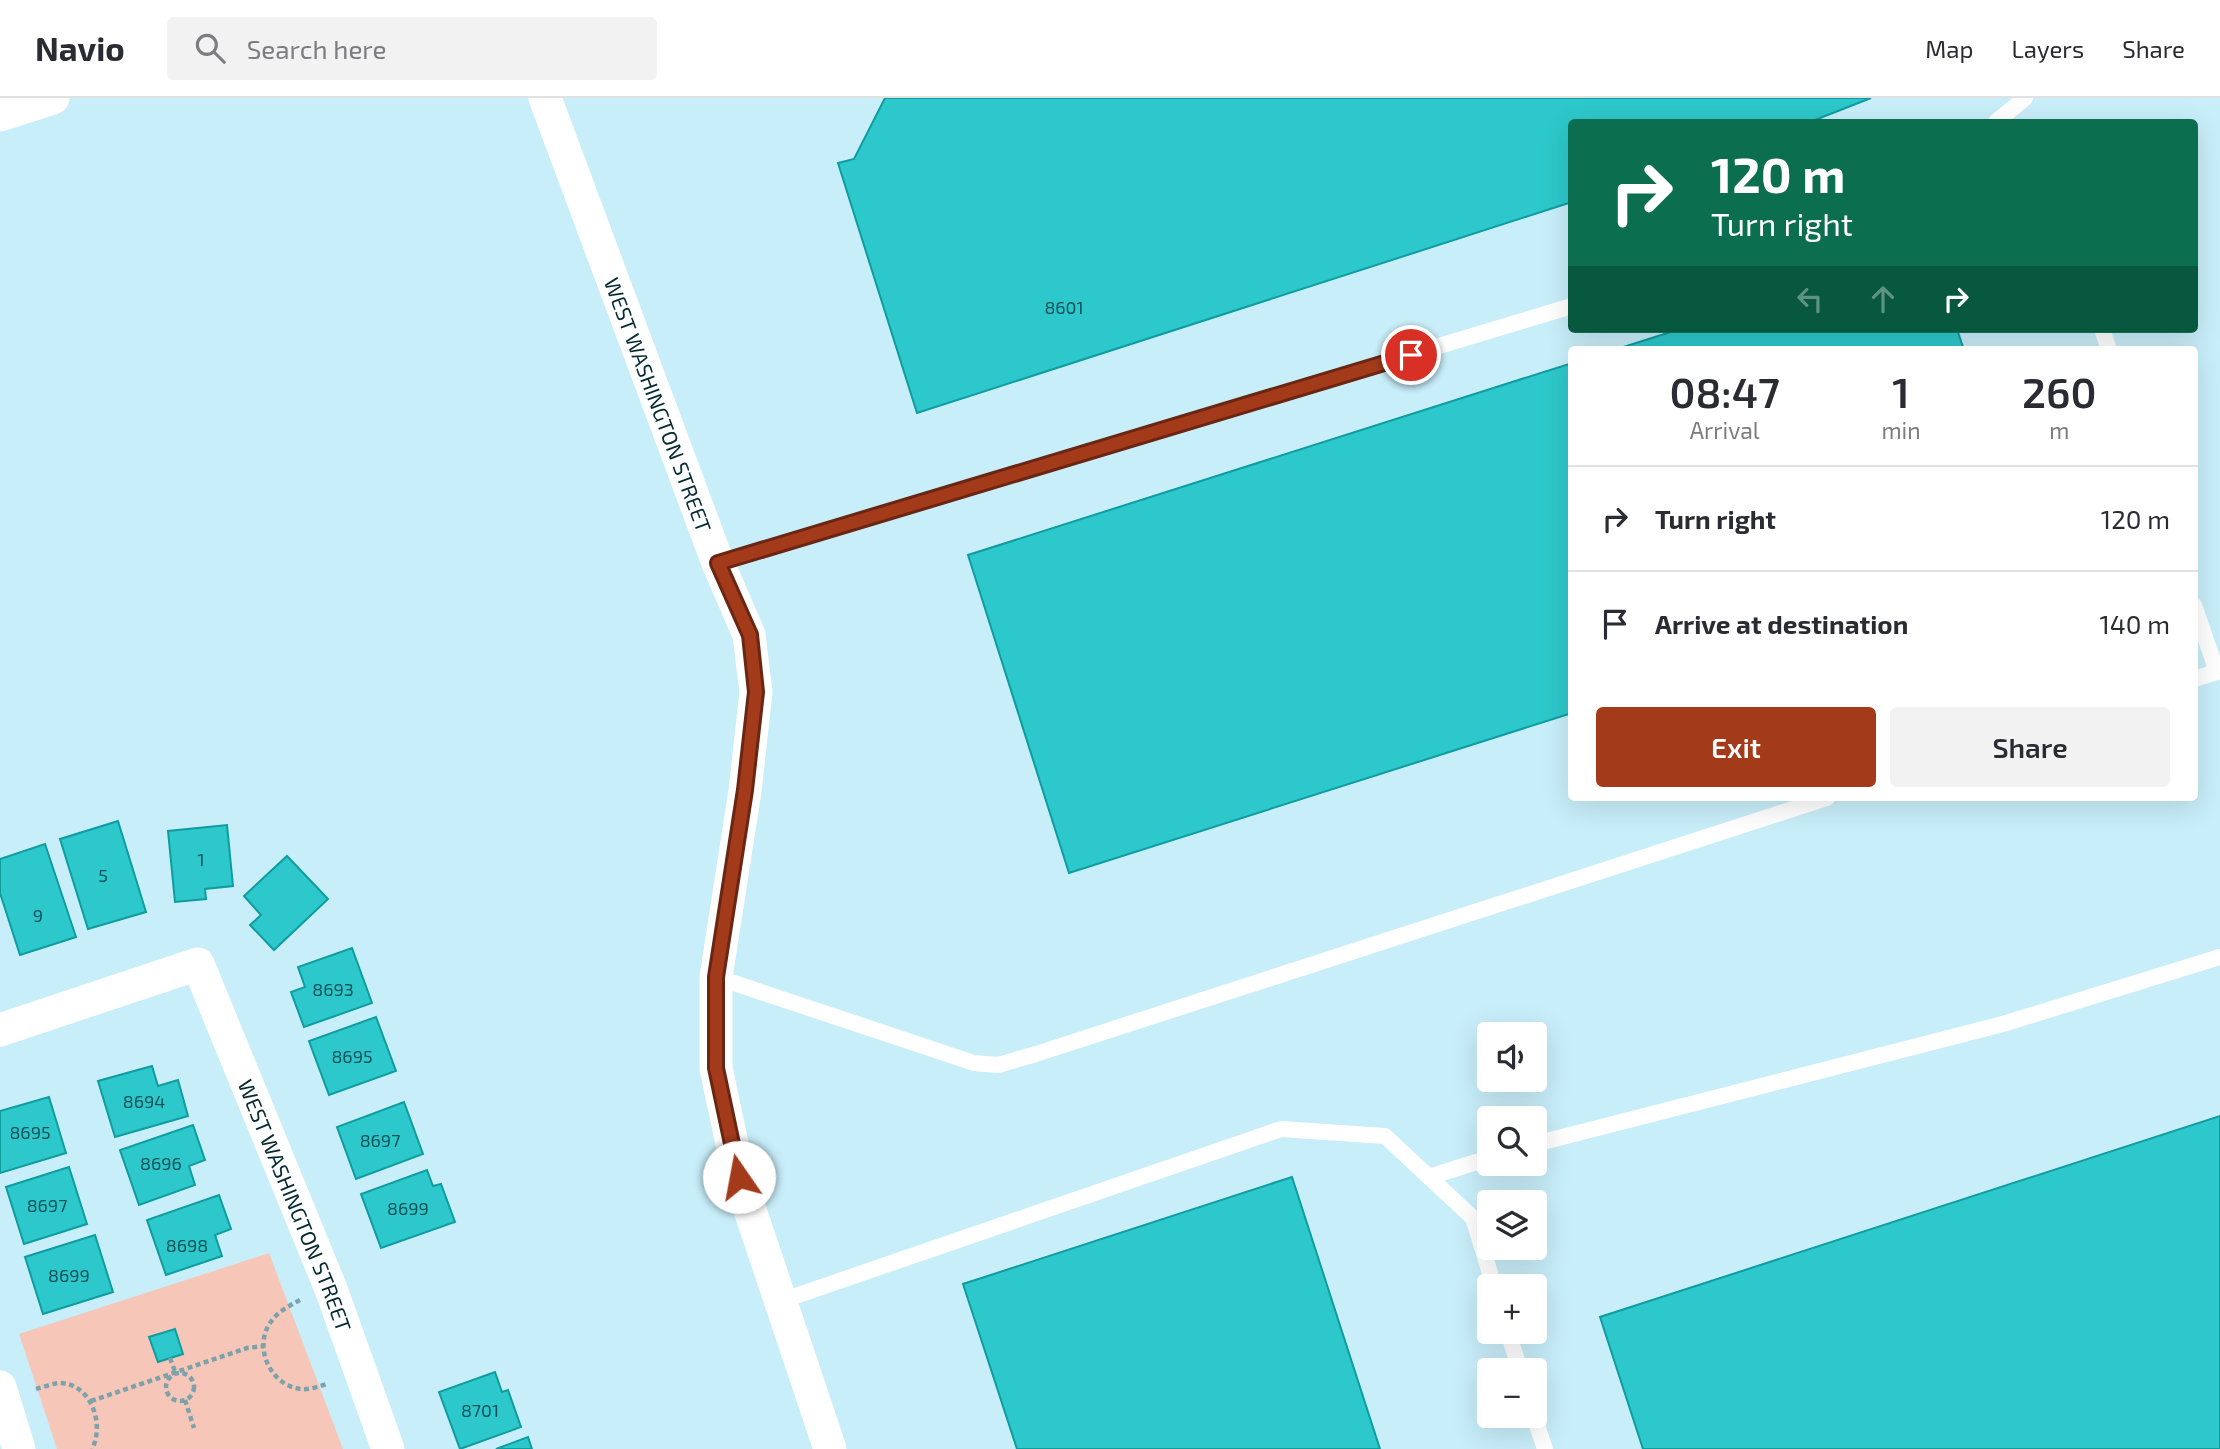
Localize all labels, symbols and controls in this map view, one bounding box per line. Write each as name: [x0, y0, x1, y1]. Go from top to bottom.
search box: [167, 17, 657, 80]
text: Navio: [35, 28, 125, 68]
icon: search: [191, 29, 229, 67]
text: Search here: [247, 33, 386, 64]
text: Map: [1925, 34, 1973, 63]
text: Layers: [2011, 34, 2084, 63]
text: Share: [2122, 34, 2185, 63]
text: 120 m: [1711, 144, 1845, 203]
icon: right: [1596, 147, 1687, 238]
text: Turn right: [1711, 204, 1853, 242]
street label: WEST WASHINGTON STREET: [600, 274, 718, 535]
icon: left: [1791, 280, 1829, 318]
icon: ahead: [1864, 280, 1902, 318]
icon: right: [1937, 280, 1975, 318]
house number: 8601: [1044, 296, 1084, 318]
pin: [1381, 325, 1441, 385]
icon: arrive: [1392, 336, 1430, 374]
text: 08:47: [1669, 366, 1780, 416]
text: 1: [1892, 366, 1910, 416]
text: 260: [2022, 366, 2097, 416]
text: Arrival: [1690, 416, 1760, 444]
text: min: [1881, 416, 1921, 444]
text: m: [2049, 416, 2069, 444]
icon: right: [1596, 500, 1634, 538]
text: Turn right: [1655, 503, 1776, 534]
text: 120 m: [2101, 503, 2170, 534]
icon: arrive: [1596, 605, 1634, 643]
text: Arrive at destination: [1655, 608, 1908, 639]
text: 140 m: [2099, 608, 2170, 639]
button: Exit: [1596, 707, 1876, 787]
button: Share: [1890, 707, 2170, 787]
house number: 1: [197, 848, 205, 870]
house number: 5: [98, 864, 108, 886]
house number: 9: [33, 904, 43, 926]
house number: 8693: [312, 978, 354, 1000]
map controls: [1477, 1022, 1547, 1428]
button: sound: [1477, 1022, 1547, 1092]
house number: 8695: [331, 1045, 373, 1067]
street label: WEST WASHINGTON STREET: [234, 1075, 358, 1335]
house number: 8694: [123, 1090, 165, 1112]
button: search: [1477, 1106, 1547, 1176]
house number: 8695: [9, 1121, 51, 1143]
house number: 8697: [360, 1129, 400, 1151]
position arrow: [702, 1140, 776, 1214]
house number: 8696: [140, 1152, 182, 1174]
button: layers: [1477, 1190, 1547, 1260]
house number: 8697: [27, 1194, 67, 1216]
house number: 8699: [387, 1197, 429, 1219]
house number: 8698: [166, 1234, 208, 1256]
house number: 8699: [48, 1264, 90, 1286]
button: +: [1477, 1274, 1547, 1344]
button: −: [1477, 1358, 1547, 1428]
house number: 8701: [461, 1399, 499, 1421]

